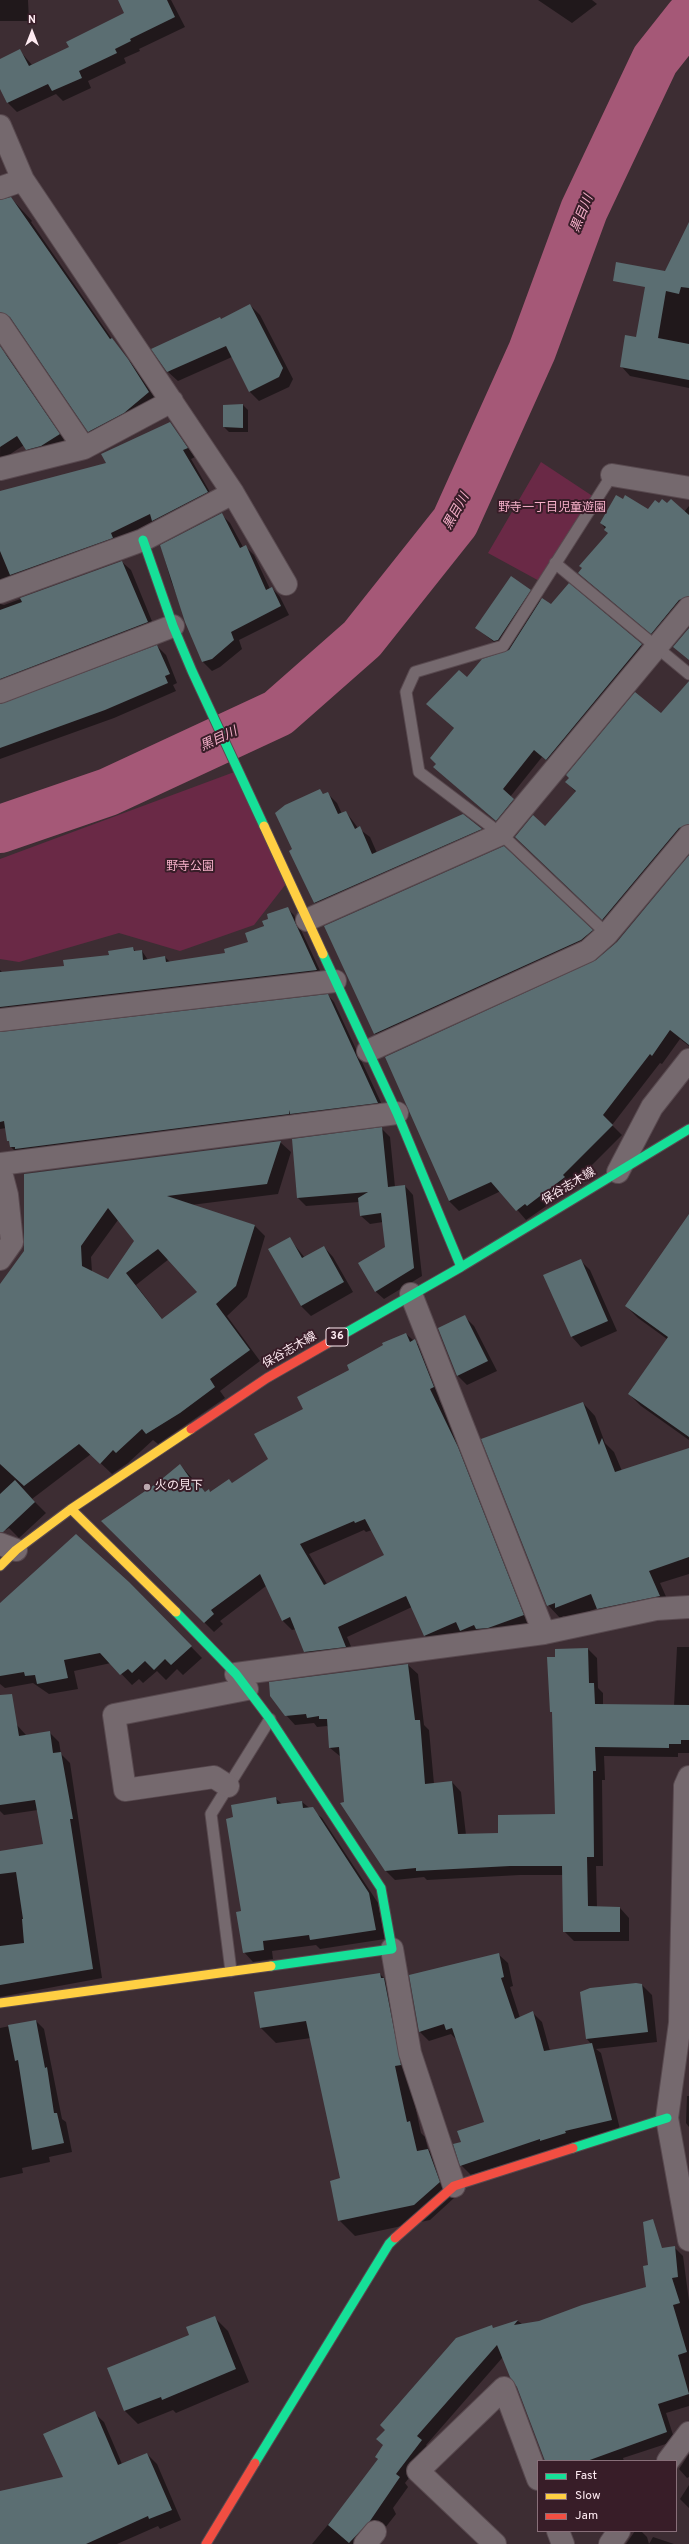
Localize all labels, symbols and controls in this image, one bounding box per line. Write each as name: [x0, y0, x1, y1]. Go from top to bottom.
north arrow: [12, 12, 52, 52]
text: N: [28, 13, 36, 27]
water label: 黒目川: [568, 193, 598, 235]
water label: 黒目川: [441, 491, 473, 533]
park label: 野寺一丁目児童遊園: [498, 502, 606, 516]
water label: 黒目川: [198, 725, 240, 755]
park label: 野寺公園: [166, 861, 214, 875]
street label: 保谷志木線: [540, 1165, 598, 1209]
road number: 36: [326, 1328, 348, 1346]
street label: 保谷志木線: [260, 1330, 320, 1372]
place label: 火の見下: [155, 1480, 203, 1494]
marker: 火の見下: [142, 1482, 152, 1492]
legend: [537, 2460, 677, 2532]
text: Fast: [575, 2468, 597, 2484]
text: Slow: [575, 2488, 601, 2504]
text: Jam: [575, 2508, 598, 2524]

